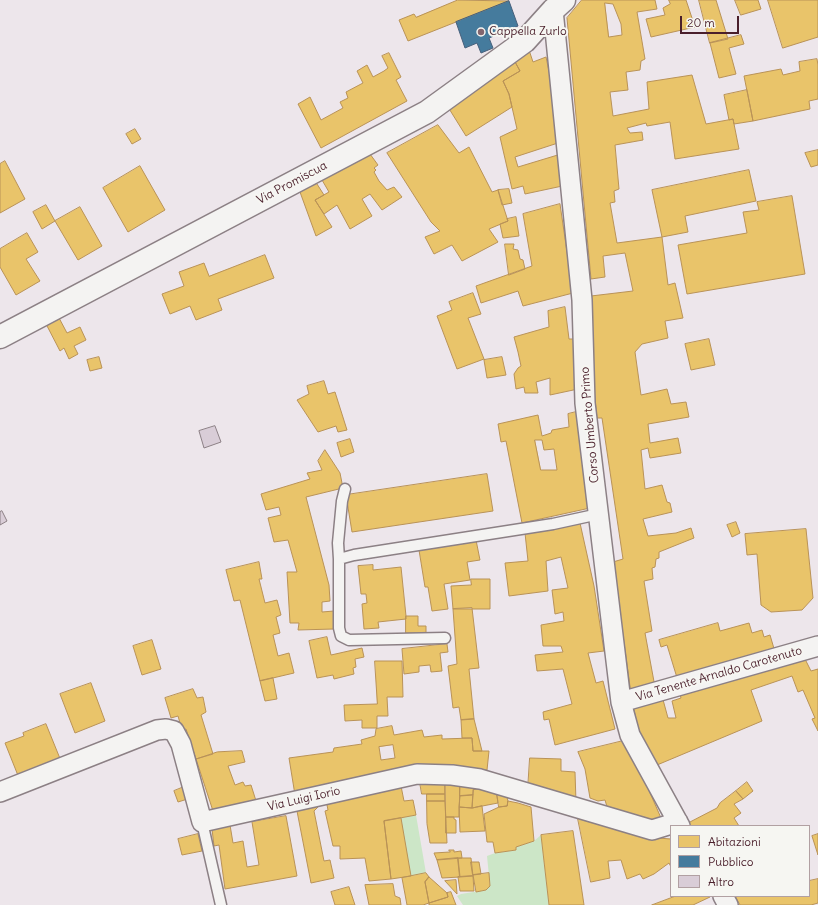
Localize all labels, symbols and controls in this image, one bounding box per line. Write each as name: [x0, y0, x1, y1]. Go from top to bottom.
scale bar: [682, 8, 741, 34]
text: 20 m: [687, 15, 715, 30]
place label: Cappella Zurlo: [489, 25, 567, 39]
marker: Cappella Zurlo: [476, 27, 486, 37]
street label: Via Promiscua: [255, 159, 329, 207]
street label: Corso Umberto Primo: [578, 366, 602, 484]
street label: Via Tenente Arnaldo Carotenuto: [634, 643, 804, 705]
street label: Via Luigi Iorio: [266, 784, 342, 814]
legend: [670, 825, 810, 897]
text: Abitazioni: [708, 834, 761, 849]
text: Pubblico: [708, 854, 754, 869]
text: Altro: [708, 874, 734, 889]

